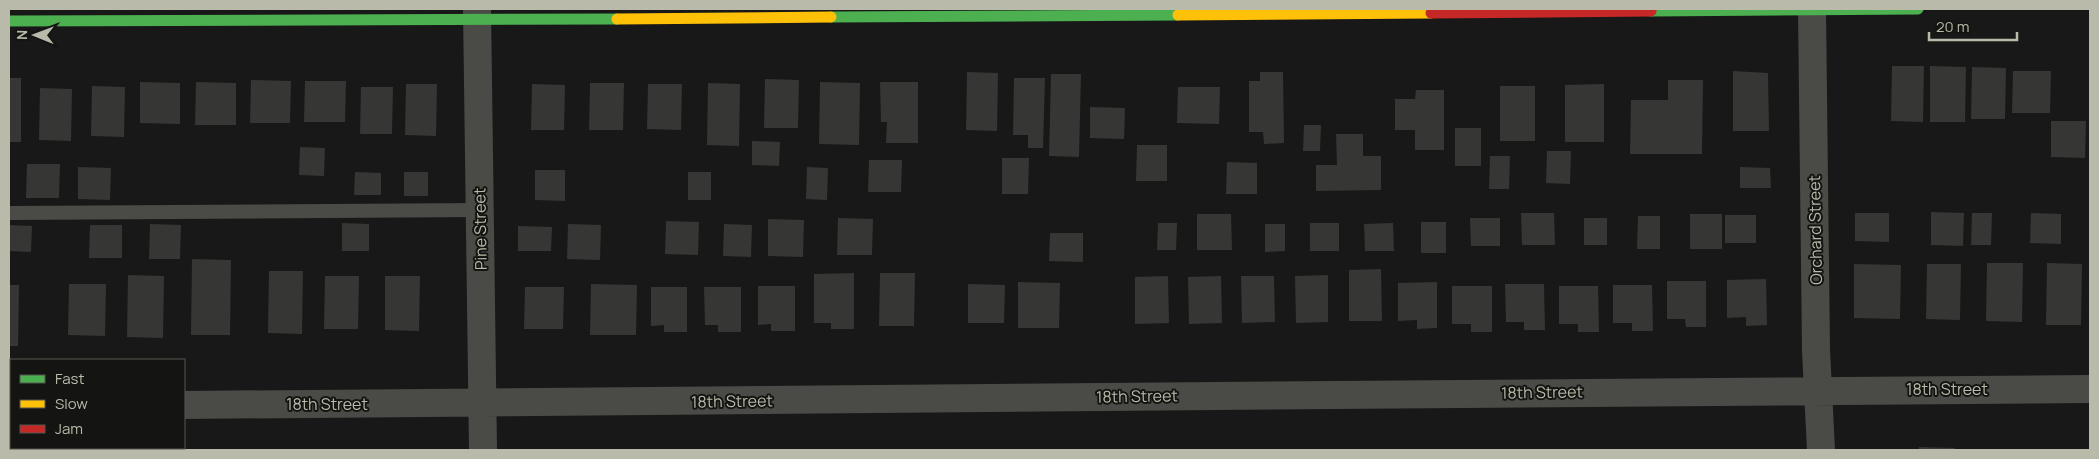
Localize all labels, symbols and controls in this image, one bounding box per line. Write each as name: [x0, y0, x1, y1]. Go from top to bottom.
north arrow: [10, 10, 60, 60]
scale bar: [1929, 10, 2016, 42]
text: 20 m: [1936, 16, 1969, 37]
text: N: [12, 30, 31, 40]
street label: Orchard Street: [1803, 175, 1827, 285]
street label: Pine Street: [468, 188, 492, 270]
legend: [10, 359, 185, 449]
text: Fast: [55, 368, 84, 389]
street label: 18th Street: [1906, 378, 1988, 400]
street label: 18th Street: [1501, 380, 1583, 404]
street label: 18th Street: [1096, 384, 1178, 408]
street label: 18th Street: [691, 389, 773, 413]
text: Slow: [55, 393, 88, 414]
street label: 18th Street: [286, 393, 368, 415]
text: Jam: [55, 418, 83, 439]

